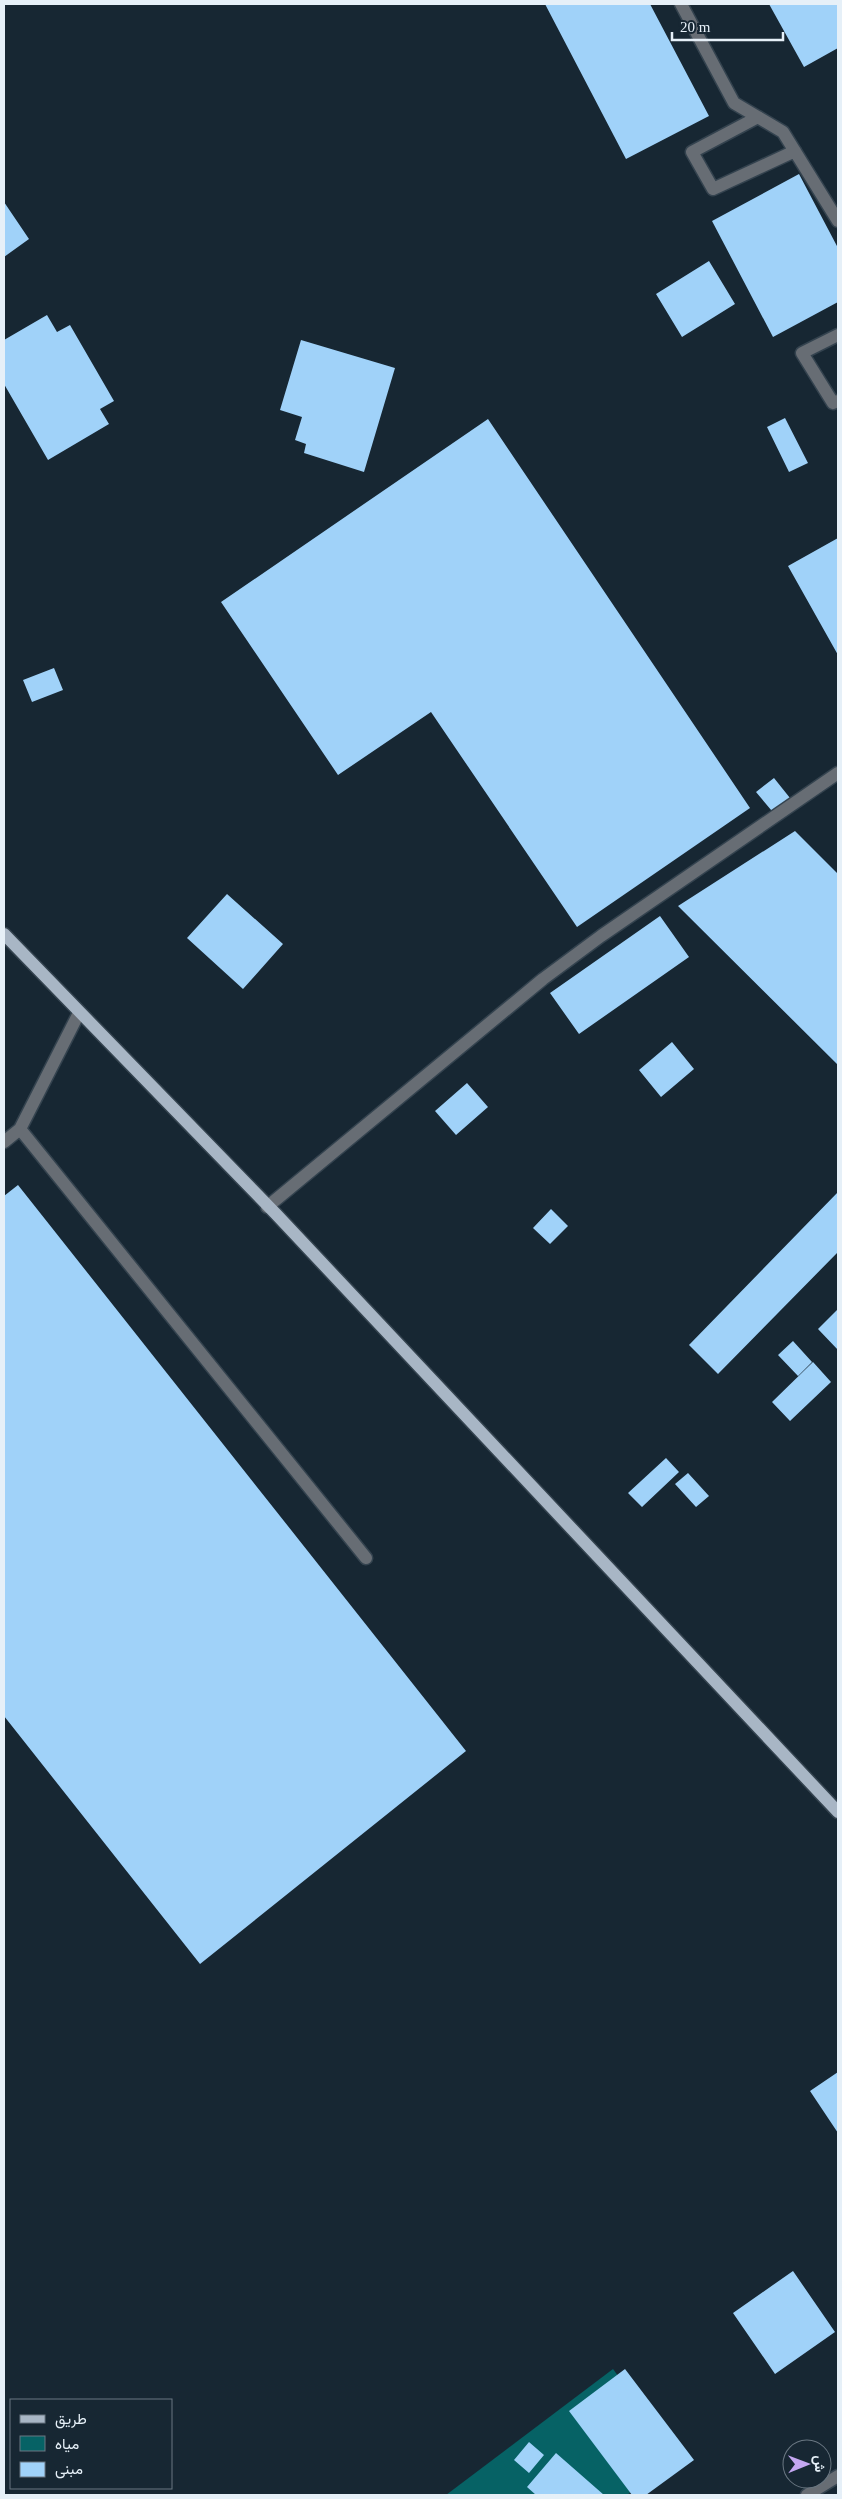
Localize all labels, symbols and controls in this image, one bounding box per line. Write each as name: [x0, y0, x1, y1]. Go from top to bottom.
scale bar: [672, 10, 783, 42]
text: 20 m: [680, 19, 711, 35]
legend: [10, 2399, 172, 2489]
text: طريق: [55, 2411, 87, 2429]
text: مياه: [55, 2436, 79, 2453]
north arrow: [782, 2439, 832, 2489]
text: ش: [811, 2455, 827, 2473]
text: مبنى: [55, 2461, 83, 2479]

